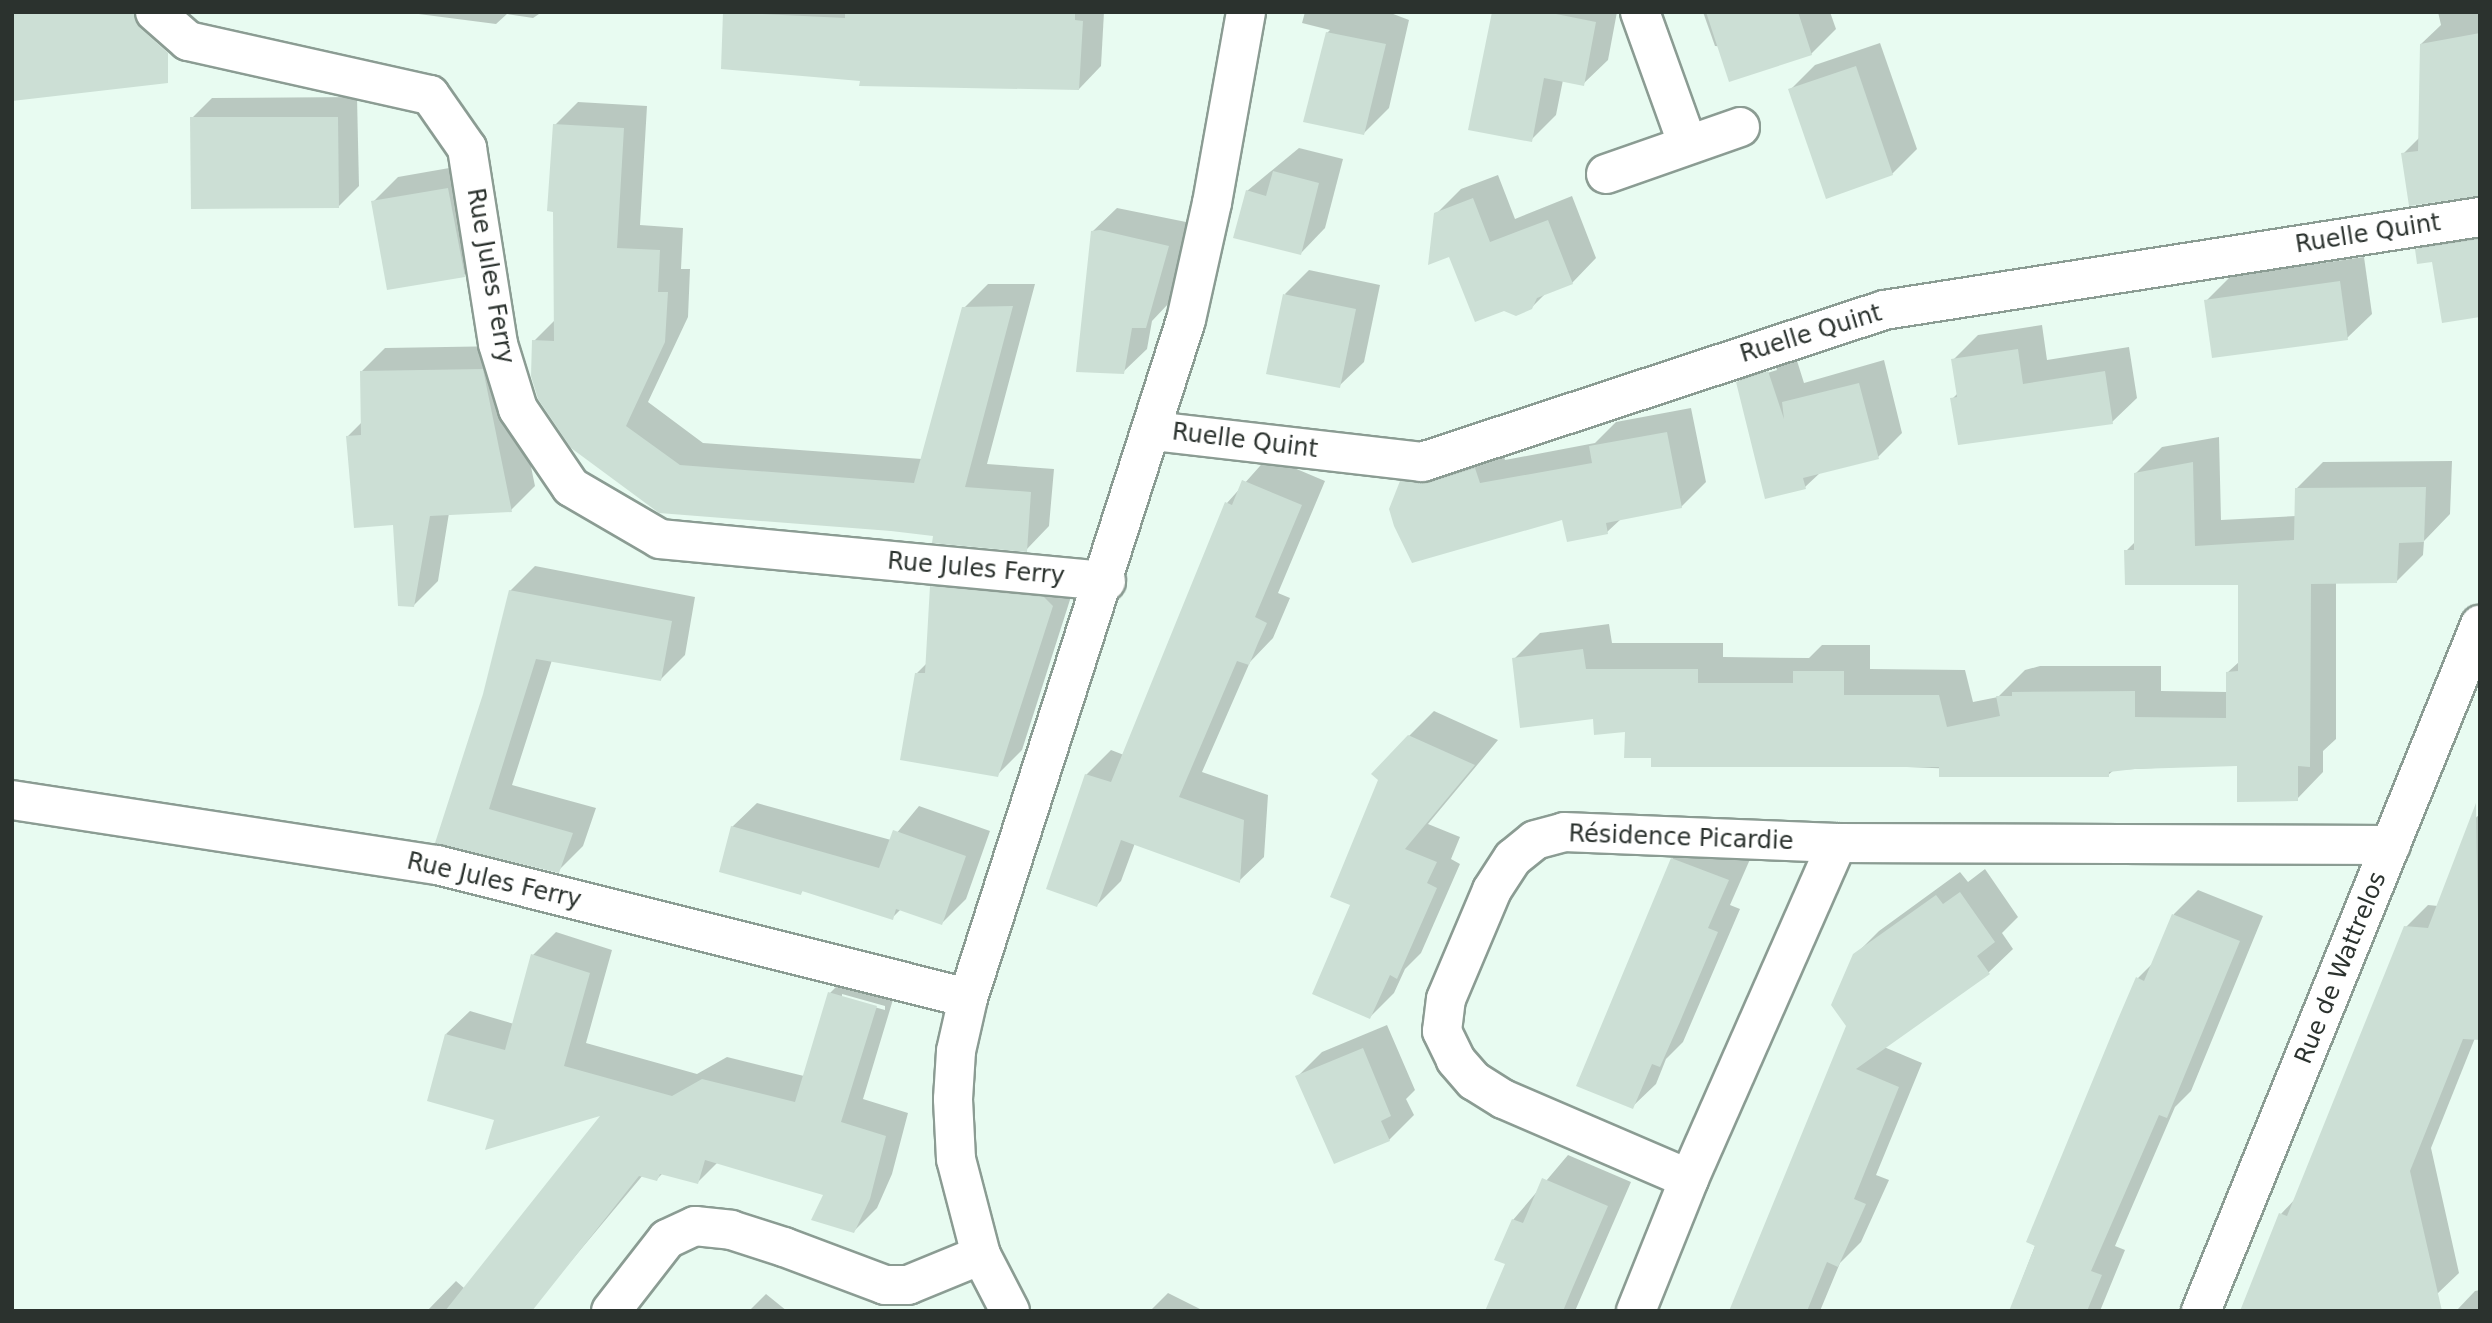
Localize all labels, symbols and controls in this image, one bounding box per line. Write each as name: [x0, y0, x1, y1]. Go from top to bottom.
street label: Rue Jules Ferry: [460, 186, 520, 366]
street label: Ruelle Quint: [2293, 208, 2443, 260]
street label: Ruelle Quint: [1737, 299, 1885, 369]
street label: Ruelle Quint: [1170, 418, 1320, 464]
street label: Rue Jules Ferry: [886, 547, 1066, 591]
street label: Résidence Picardie: [1568, 820, 1794, 856]
street label: Rue Jules Ferry: [404, 847, 584, 915]
street label: Rue de Wattrelos: [2289, 868, 2393, 1068]

